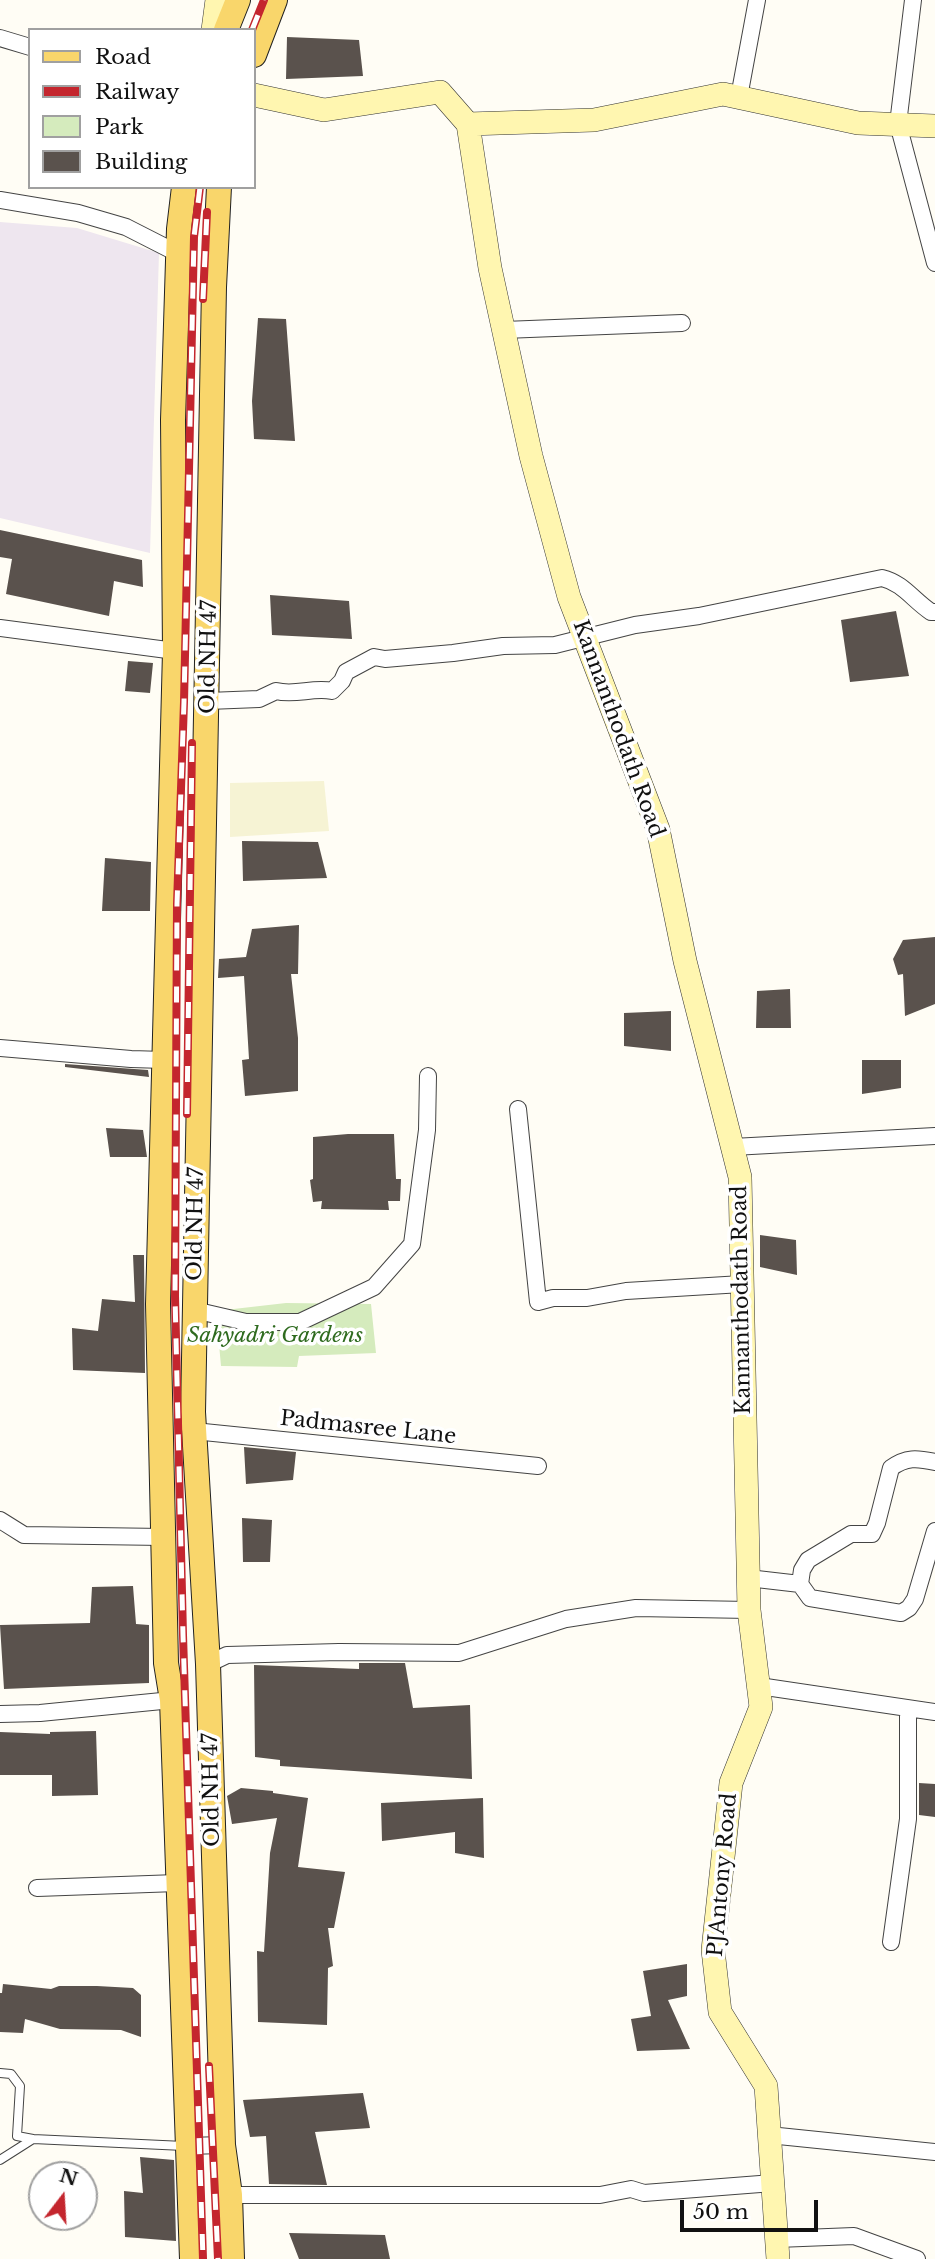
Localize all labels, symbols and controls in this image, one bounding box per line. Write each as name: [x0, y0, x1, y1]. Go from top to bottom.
legend: [28, 28, 256, 189]
text: Road: [95, 44, 151, 70]
text: Railway: [95, 79, 179, 105]
text: Park: [95, 114, 144, 140]
text: Building: [95, 149, 187, 175]
street label: Old NH 47: [195, 600, 223, 714]
street label: Kannanthodath Road: [567, 617, 669, 841]
street label: Old NH 47: [182, 1167, 210, 1281]
street label: Kannanthodath Road: [727, 1185, 757, 1415]
park label: Sahyadri Gardens: [187, 1323, 363, 1349]
street label: Padmasree Lane: [279, 1406, 457, 1450]
street label: Old NH 47: [198, 1733, 226, 1847]
street label: PJAntony Road: [703, 1792, 743, 1958]
north arrow: [28, 2161, 98, 2231]
text: N: [57, 2164, 81, 2191]
scale bar: [683, 2186, 821, 2230]
text: 50 m: [693, 2199, 748, 2225]

